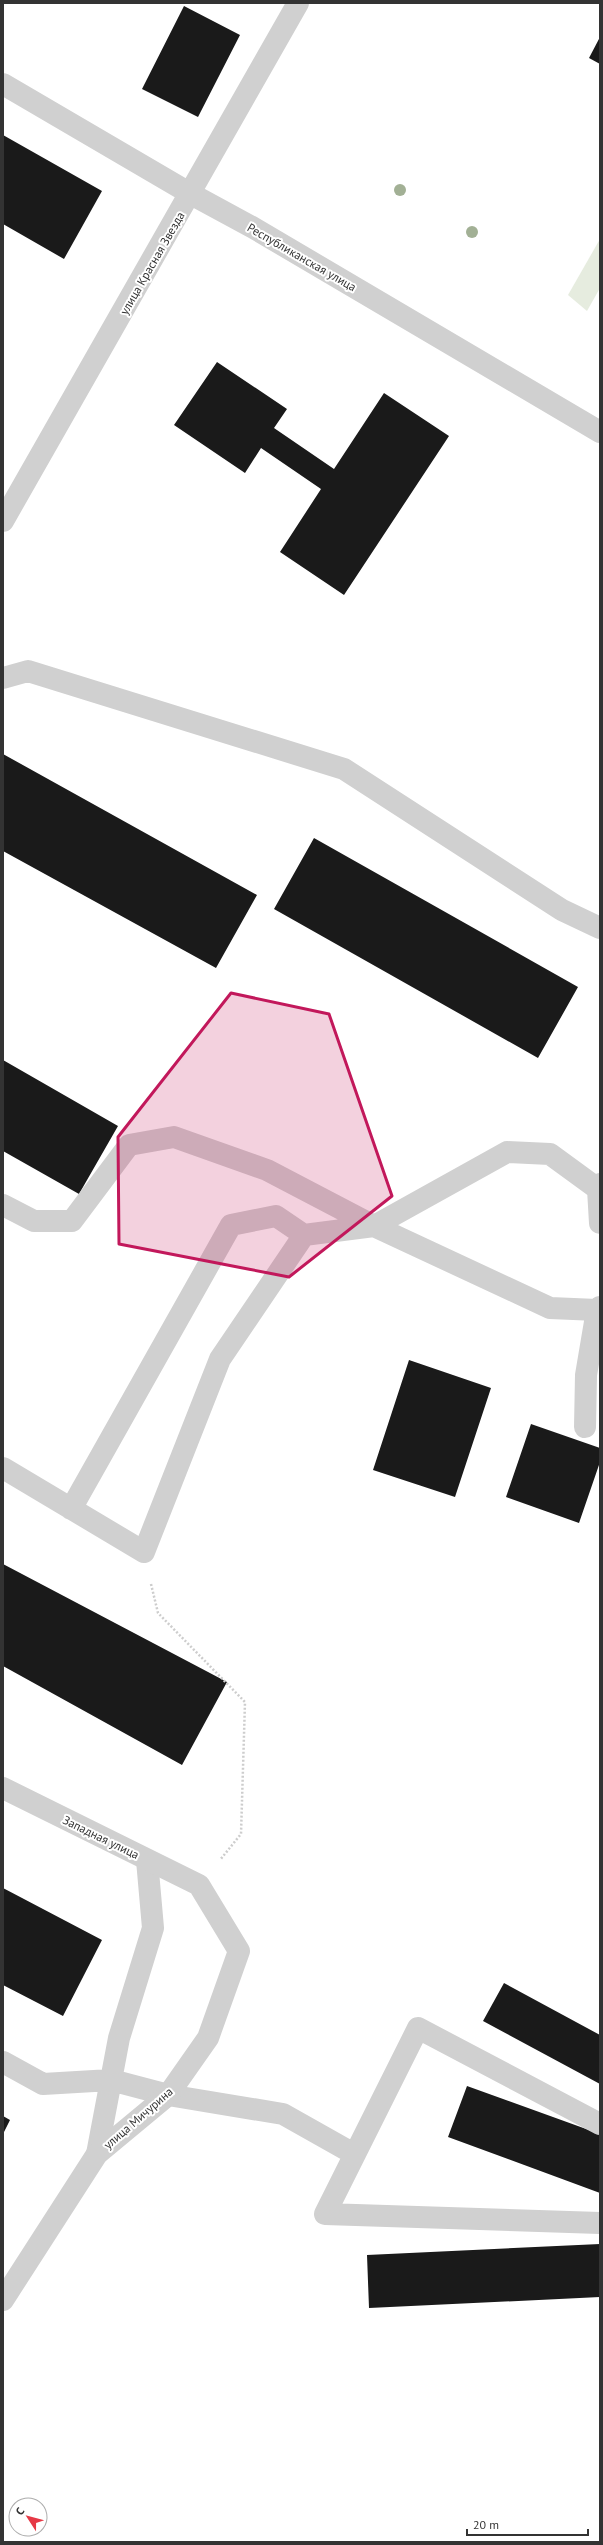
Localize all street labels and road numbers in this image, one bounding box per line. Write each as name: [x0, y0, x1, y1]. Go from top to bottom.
street label: улица Красная Звезда: [116, 209, 188, 317]
street label: Республиканская улица: [245, 220, 359, 294]
street label: Западная улица: [60, 1812, 142, 1862]
street label: улица Мичурина: [100, 2084, 176, 2152]

